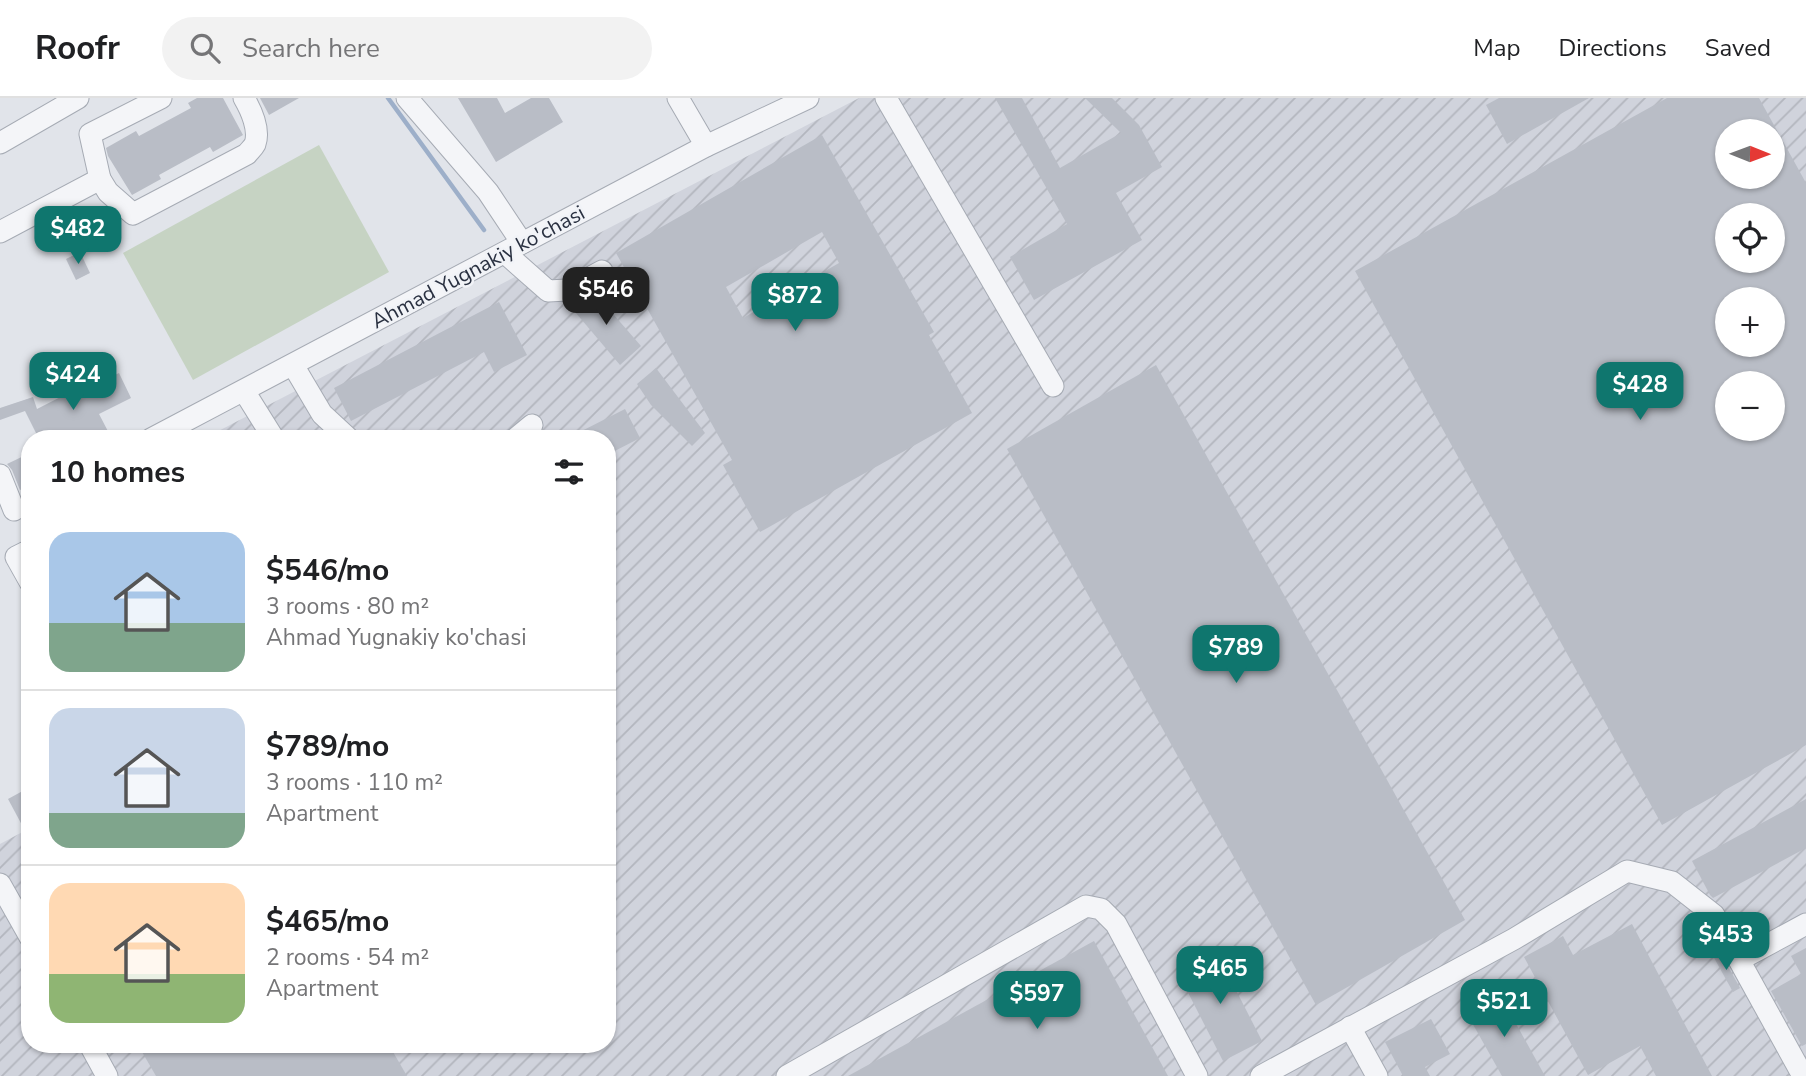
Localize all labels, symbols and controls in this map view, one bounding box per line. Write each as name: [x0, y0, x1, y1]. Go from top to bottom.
search box: [162, 17, 652, 80]
text: Roofr: [35, 26, 120, 71]
icon: search: [186, 29, 224, 67]
text: Search here: [242, 31, 380, 66]
text: Map: [1473, 32, 1520, 64]
text: Directions: [1558, 32, 1667, 64]
text: Saved: [1705, 32, 1771, 64]
north arrow: [1715, 119, 1785, 189]
map controls: [1715, 119, 1785, 441]
street label: Ahmad Yugnakiy ko'chasi: [366, 199, 590, 335]
button: locate: [1715, 203, 1785, 273]
pin: $482: [37, 206, 119, 266]
text: $482: [50, 213, 106, 244]
pin: $546: [565, 268, 647, 327]
text: $546: [578, 274, 634, 305]
pin: $872: [754, 274, 836, 333]
text: $872: [767, 280, 823, 311]
button: +: [1715, 287, 1785, 357]
pin: $424: [32, 352, 114, 412]
text: $424: [45, 359, 101, 390]
pin: $428: [1599, 362, 1681, 422]
text: $428: [1612, 369, 1668, 400]
button: −: [1715, 371, 1785, 441]
text: 10 homes: [49, 452, 185, 493]
icon: filters: [550, 453, 588, 491]
text: $546/mo: [266, 550, 389, 591]
icon: home: [105, 560, 189, 644]
text: 3 rooms · 80 m²: [266, 591, 429, 622]
text: Ahmad Yugnakiy ko'chasi: [266, 622, 527, 653]
pin: $789: [1195, 626, 1277, 685]
text: $789: [1208, 632, 1264, 663]
text: $789/mo: [266, 726, 389, 767]
icon: home: [105, 736, 189, 820]
text: 3 rooms · 110 m²: [266, 767, 443, 798]
text: Apartment: [266, 798, 378, 829]
text: $465/mo: [266, 901, 389, 942]
icon: home: [105, 911, 189, 995]
pin: $453: [1685, 912, 1767, 972]
text: $453: [1698, 919, 1754, 950]
text: 2 rooms · 54 m²: [266, 942, 429, 973]
pin: $465: [1179, 946, 1261, 1006]
text: $465: [1192, 953, 1248, 984]
pin: $597: [996, 972, 1078, 1031]
text: Apartment: [266, 973, 378, 1004]
text: $597: [1009, 978, 1065, 1009]
pin: $521: [1463, 979, 1545, 1039]
text: $521: [1476, 986, 1532, 1017]

